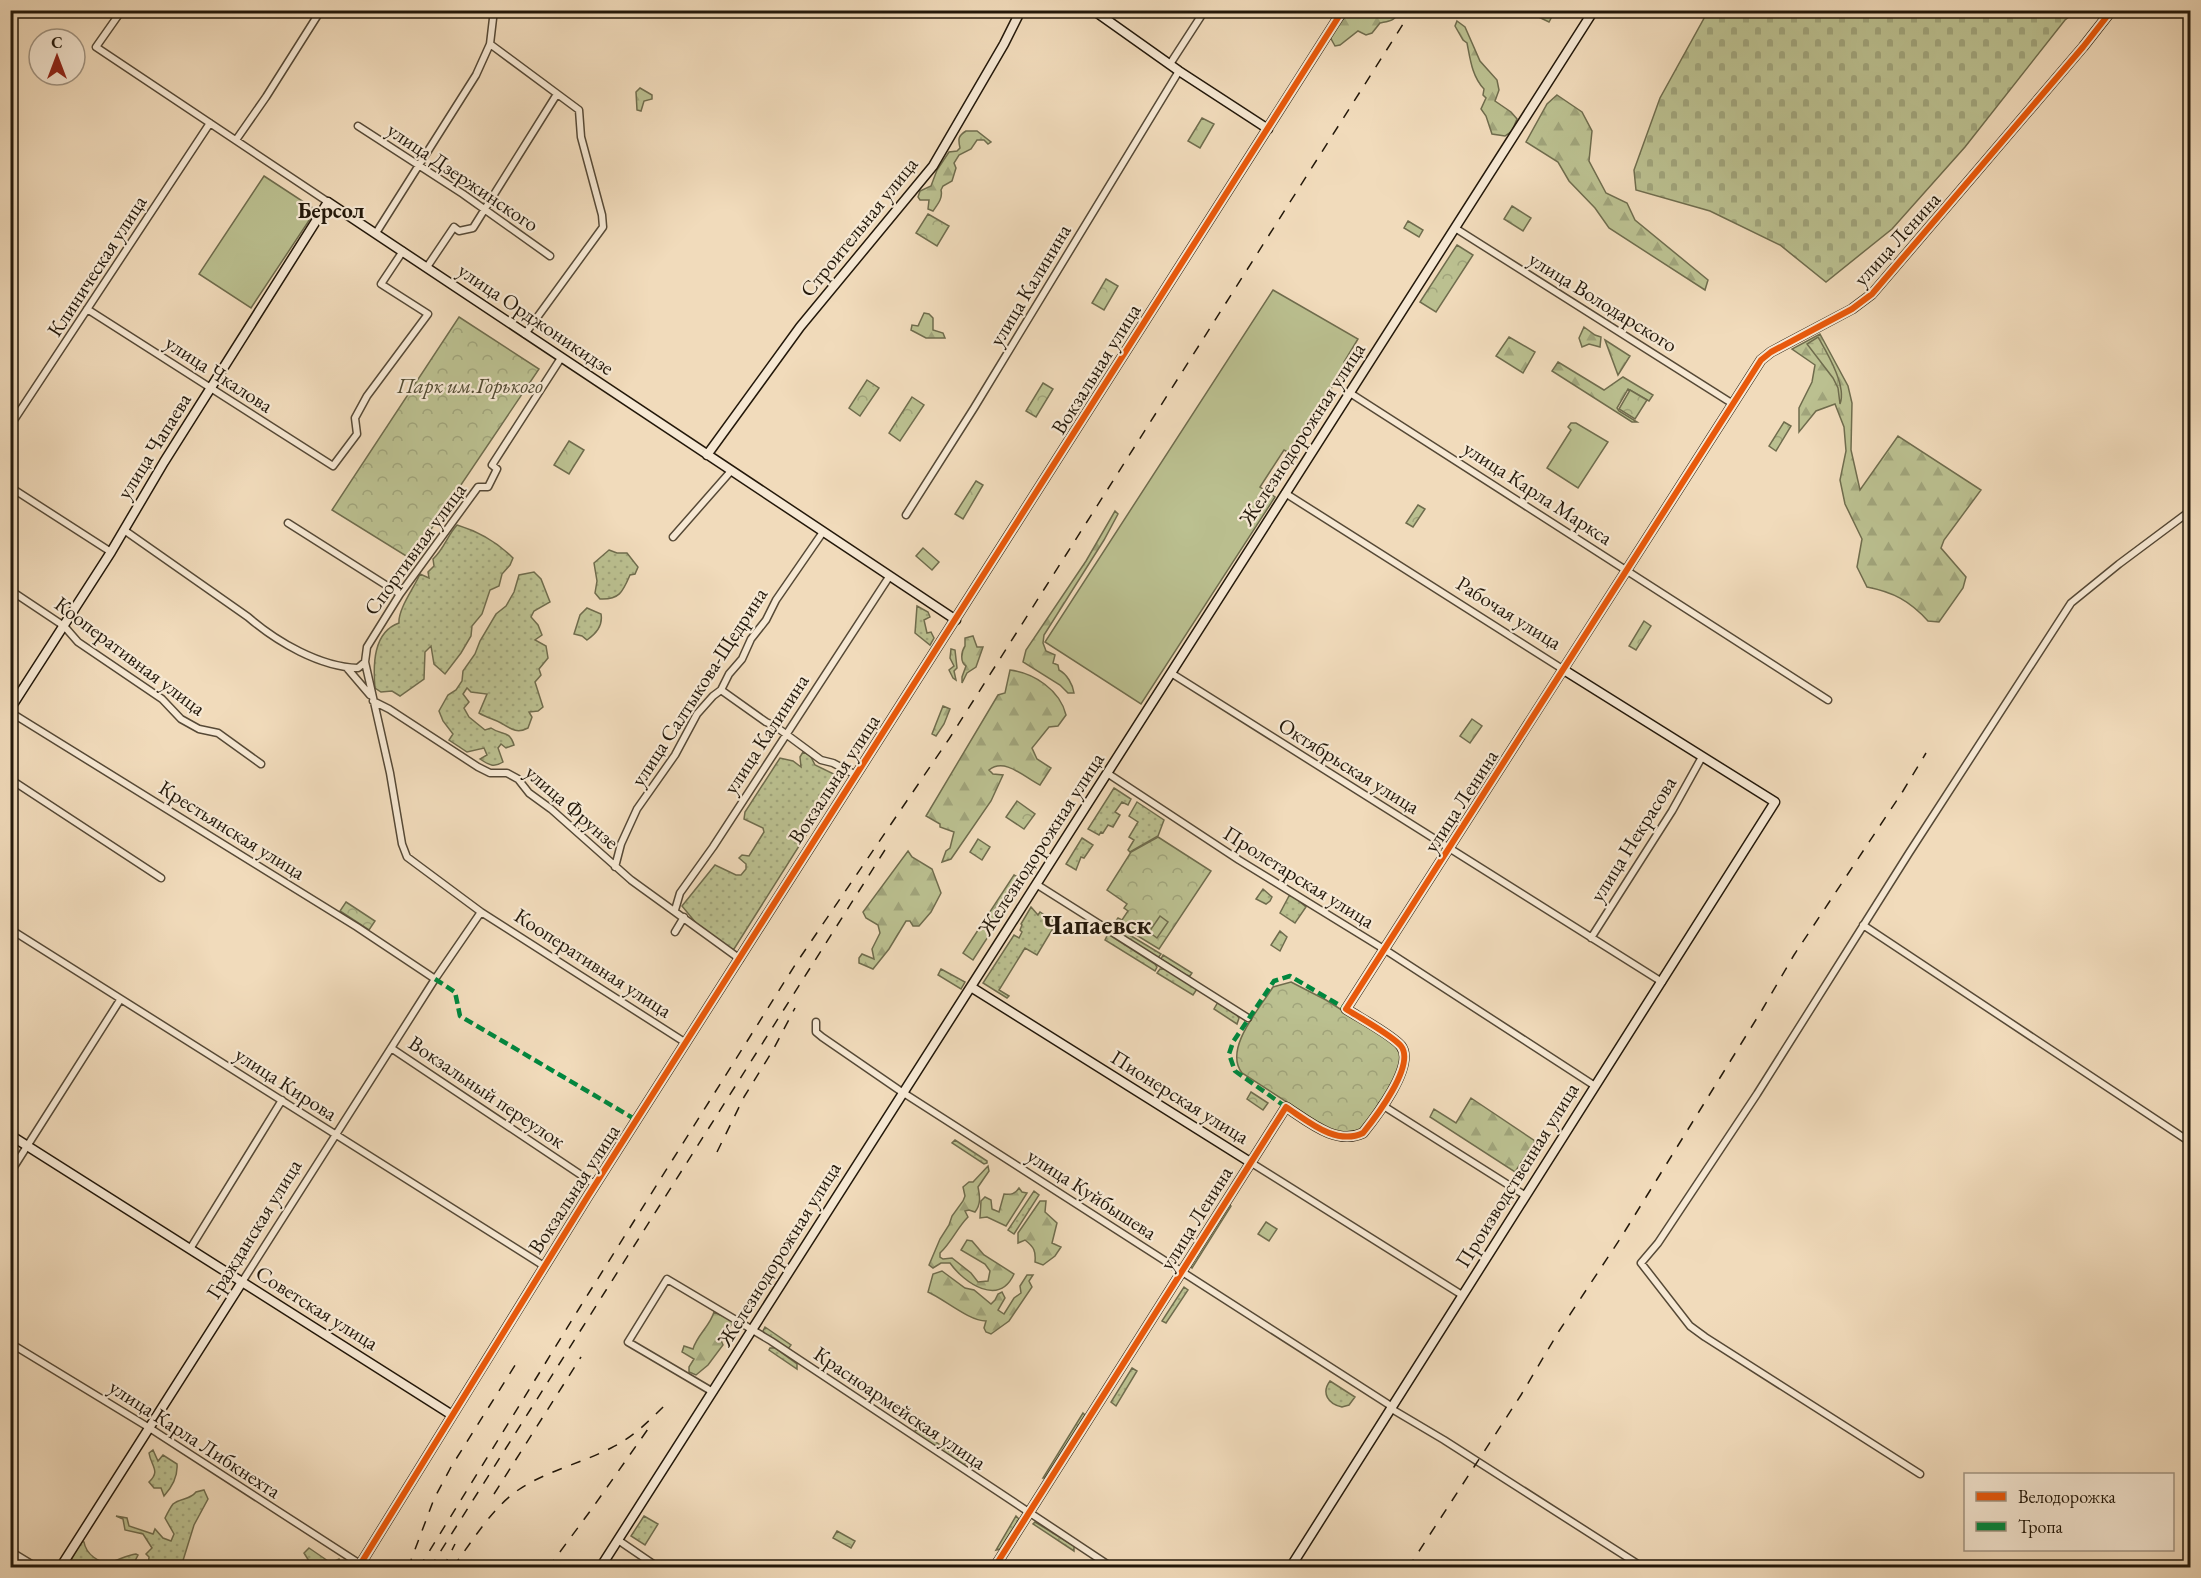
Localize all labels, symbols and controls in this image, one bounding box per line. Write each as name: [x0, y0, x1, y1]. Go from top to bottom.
north arrow: [27, 27, 87, 87]
text: С: [51, 32, 63, 53]
street label: улица Дзержинского: [382, 116, 544, 237]
street label: Строительная улица: [794, 151, 924, 302]
street label: улица Ленина: [1847, 185, 1946, 291]
street label: Клиническая улица: [41, 189, 153, 342]
district label: Берсол: [298, 196, 364, 225]
street label: улица Калинина: [982, 218, 1077, 351]
street label: улица Володарского: [1524, 245, 1683, 358]
street label: улица Орджоникидзе: [453, 256, 620, 381]
street label: Вокзальная улица: [1045, 298, 1147, 439]
street label: улица Чкалова: [160, 329, 279, 419]
street label: Железнодорожная улица: [1232, 337, 1371, 531]
park label: Парк им.Горького: [396, 372, 543, 399]
street label: улица Чапаева: [110, 387, 197, 504]
street label: улица Карла Маркса: [1459, 434, 1619, 551]
street label: Спортивная улица: [357, 477, 472, 620]
street label: Рабочая улица: [1452, 570, 1568, 656]
street label: улица Салтыкова-Щедрина: [624, 582, 773, 791]
street label: Кооперативная улица: [49, 590, 212, 722]
street label: улица Калинина: [717, 668, 815, 799]
street label: Вокзальная улица: [782, 708, 886, 849]
street label: Октябрьская улица: [1273, 711, 1426, 820]
street label: улица Ленина: [1417, 744, 1504, 857]
street label: Железнодорожная улица: [971, 747, 1110, 941]
street label: улица Фрунзе: [520, 758, 625, 855]
street label: улица Некрасова: [1583, 770, 1682, 907]
street label: Крестьянская улица: [154, 774, 311, 886]
street label: Пролетарская улица: [1219, 819, 1380, 934]
street label: Кооперативная улица: [509, 902, 678, 1024]
district label: Чапаевск: [1043, 907, 1151, 942]
street label: Вокзальный переулок: [404, 1029, 571, 1154]
street label: улица Кирова: [230, 1040, 343, 1127]
street label: Пионерская улица: [1106, 1043, 1255, 1150]
street label: Производственная улица: [1449, 1077, 1585, 1272]
street label: Вокзальная улица: [522, 1118, 626, 1259]
street label: улица Куйбышева: [1022, 1142, 1163, 1246]
street label: Гражданская улица: [200, 1153, 308, 1304]
street label: Железнодорожная улица: [710, 1156, 847, 1352]
street label: улица Ленина: [1153, 1160, 1239, 1275]
street label: Советская улица: [251, 1259, 384, 1356]
street label: Красноармейская улица: [809, 1340, 992, 1476]
street label: улица Карла Либкнехта: [104, 1373, 287, 1505]
legend: [1964, 1473, 2174, 1551]
text: Велодорожка: [2018, 1485, 2117, 1508]
text: Тропа: [2018, 1515, 2064, 1538]

